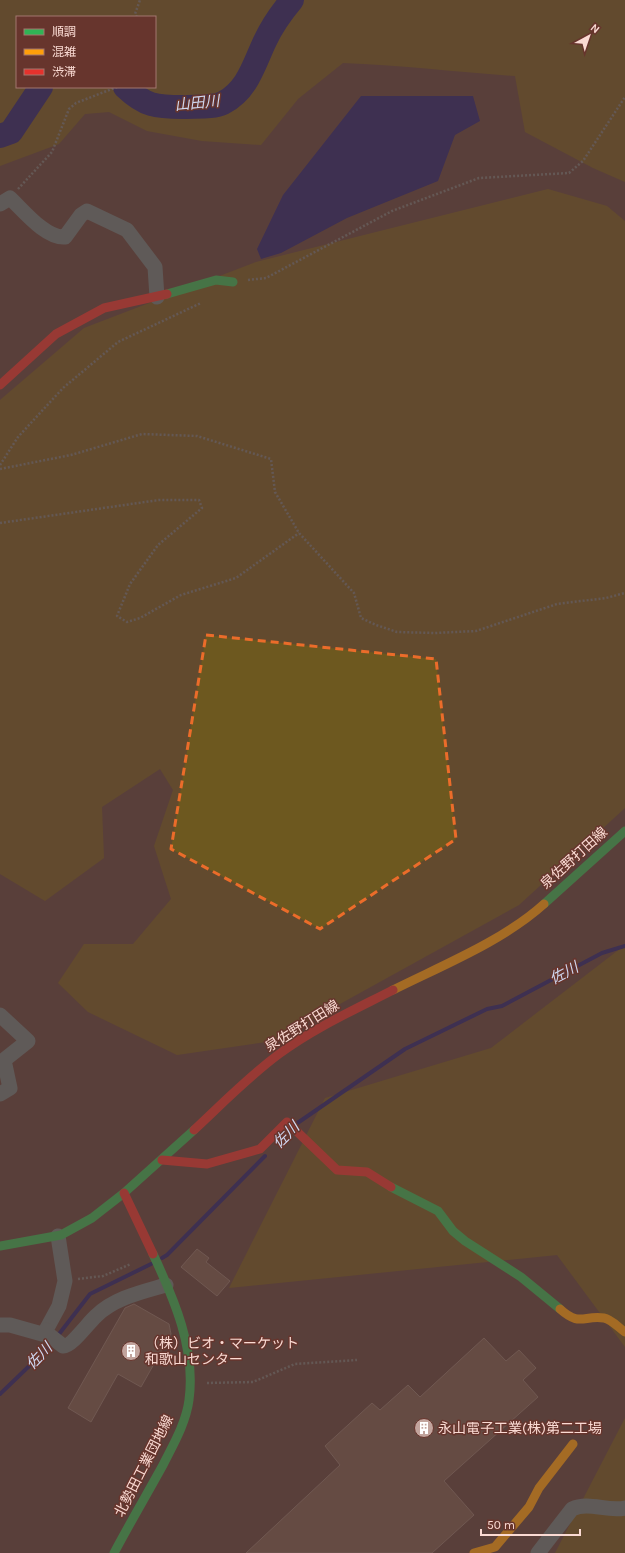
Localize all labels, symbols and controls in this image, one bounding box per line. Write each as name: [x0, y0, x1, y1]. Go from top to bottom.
legend: [16, 16, 156, 88]
north arrow: [569, 16, 609, 56]
text: N: [588, 21, 602, 36]
text: 順調: [52, 25, 76, 39]
text: 混雑: [52, 45, 76, 59]
text: 渋滞: [52, 65, 76, 79]
water label: 山田川: [174, 91, 222, 114]
street label: 泉佐野打田線: [537, 824, 611, 892]
water label: 佐川: [547, 957, 583, 988]
street label: 泉佐野打田線: [262, 997, 342, 1055]
water label: 佐川: [269, 1117, 304, 1152]
place label: （株）ビオ・マーケット 和歌山センター: [145, 1335, 299, 1368]
water label: 佐川: [22, 1338, 57, 1373]
building icon: （株）ビオ・マーケット 和歌山センター: [120, 1340, 142, 1362]
street label: 北勢田工業団地線: [111, 1412, 177, 1520]
building icon: 永山電子工業(株)第二工場: [413, 1417, 435, 1439]
place label: 永山電子工業(株)第二工場: [438, 1420, 602, 1437]
scale bar: [481, 1511, 580, 1537]
text: 50 m: [487, 1518, 515, 1532]

